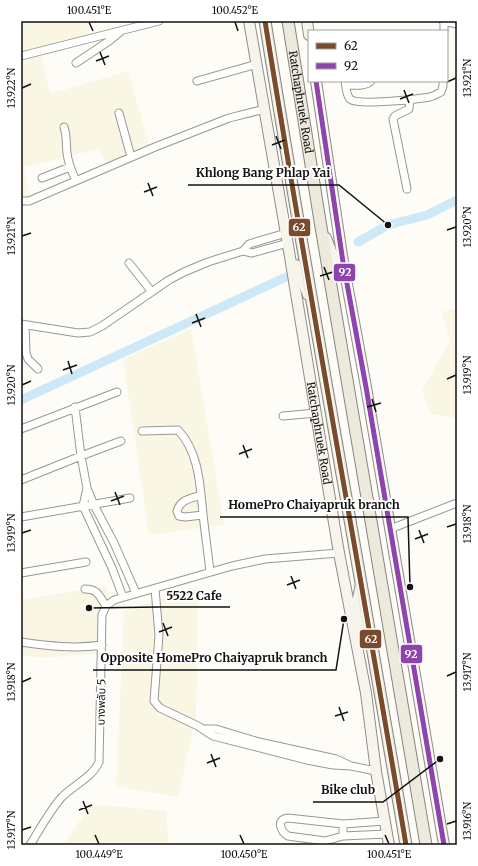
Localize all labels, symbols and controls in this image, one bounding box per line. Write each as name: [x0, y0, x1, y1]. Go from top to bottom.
text: 100.451°E: [67, 4, 112, 17]
text: 100.452°E: [212, 4, 259, 17]
legend: [308, 30, 448, 82]
text: 62: [344, 38, 358, 53]
street label: Ratchaphruek Road: [286, 50, 316, 155]
text: 92: [344, 58, 358, 73]
text: 13.921°N: [461, 58, 474, 97]
text: 13.922°N: [5, 67, 18, 108]
callout: Khlong Bang Phlap Yai: [188, 161, 339, 185]
text: Khlong Bang Phlap Yai: [196, 165, 330, 180]
text: 13.920°N: [461, 206, 474, 248]
text: 13.921°N: [5, 216, 18, 255]
line badge: 62: [288, 218, 311, 237]
text: 62: [293, 220, 306, 234]
line badge: 92: [333, 263, 356, 282]
text: 92: [339, 265, 352, 279]
text: 13.919°N: [461, 355, 474, 395]
text: 13.920°N: [5, 364, 18, 406]
street label: Ratchaphruek Road: [304, 381, 335, 486]
callout: HomePro Chaiyapruk branch: [220, 493, 408, 517]
text: HomePro Chaiyapruk branch: [228, 497, 400, 512]
text: 13.918°N: [461, 504, 474, 544]
text: 13.919°N: [5, 513, 18, 553]
callout: 5522 Cafe: [158, 583, 230, 607]
text: 5522 Cafe: [166, 588, 222, 603]
line badge: 62: [359, 629, 382, 649]
text: 62: [365, 632, 378, 646]
line badge: 92: [400, 644, 423, 664]
callout: Opposite HomePro Chaiyapruk branch: [93, 646, 336, 670]
text: 92: [405, 647, 418, 661]
text: Opposite HomePro Chaiyapruk branch: [101, 650, 327, 665]
text: 13.917°N: [461, 652, 474, 691]
text: 13.918°N: [5, 662, 18, 702]
street label: บางพลับ 5: [94, 679, 108, 725]
callout: Bike club: [313, 778, 383, 802]
text: Bike club: [321, 782, 375, 797]
text: 13.916°N: [461, 802, 474, 840]
text: 13.917°N: [5, 810, 18, 849]
text: 100.449°E: [75, 848, 123, 861]
text: 100.450°E: [221, 848, 268, 861]
text: 100.451°E: [367, 848, 412, 861]

